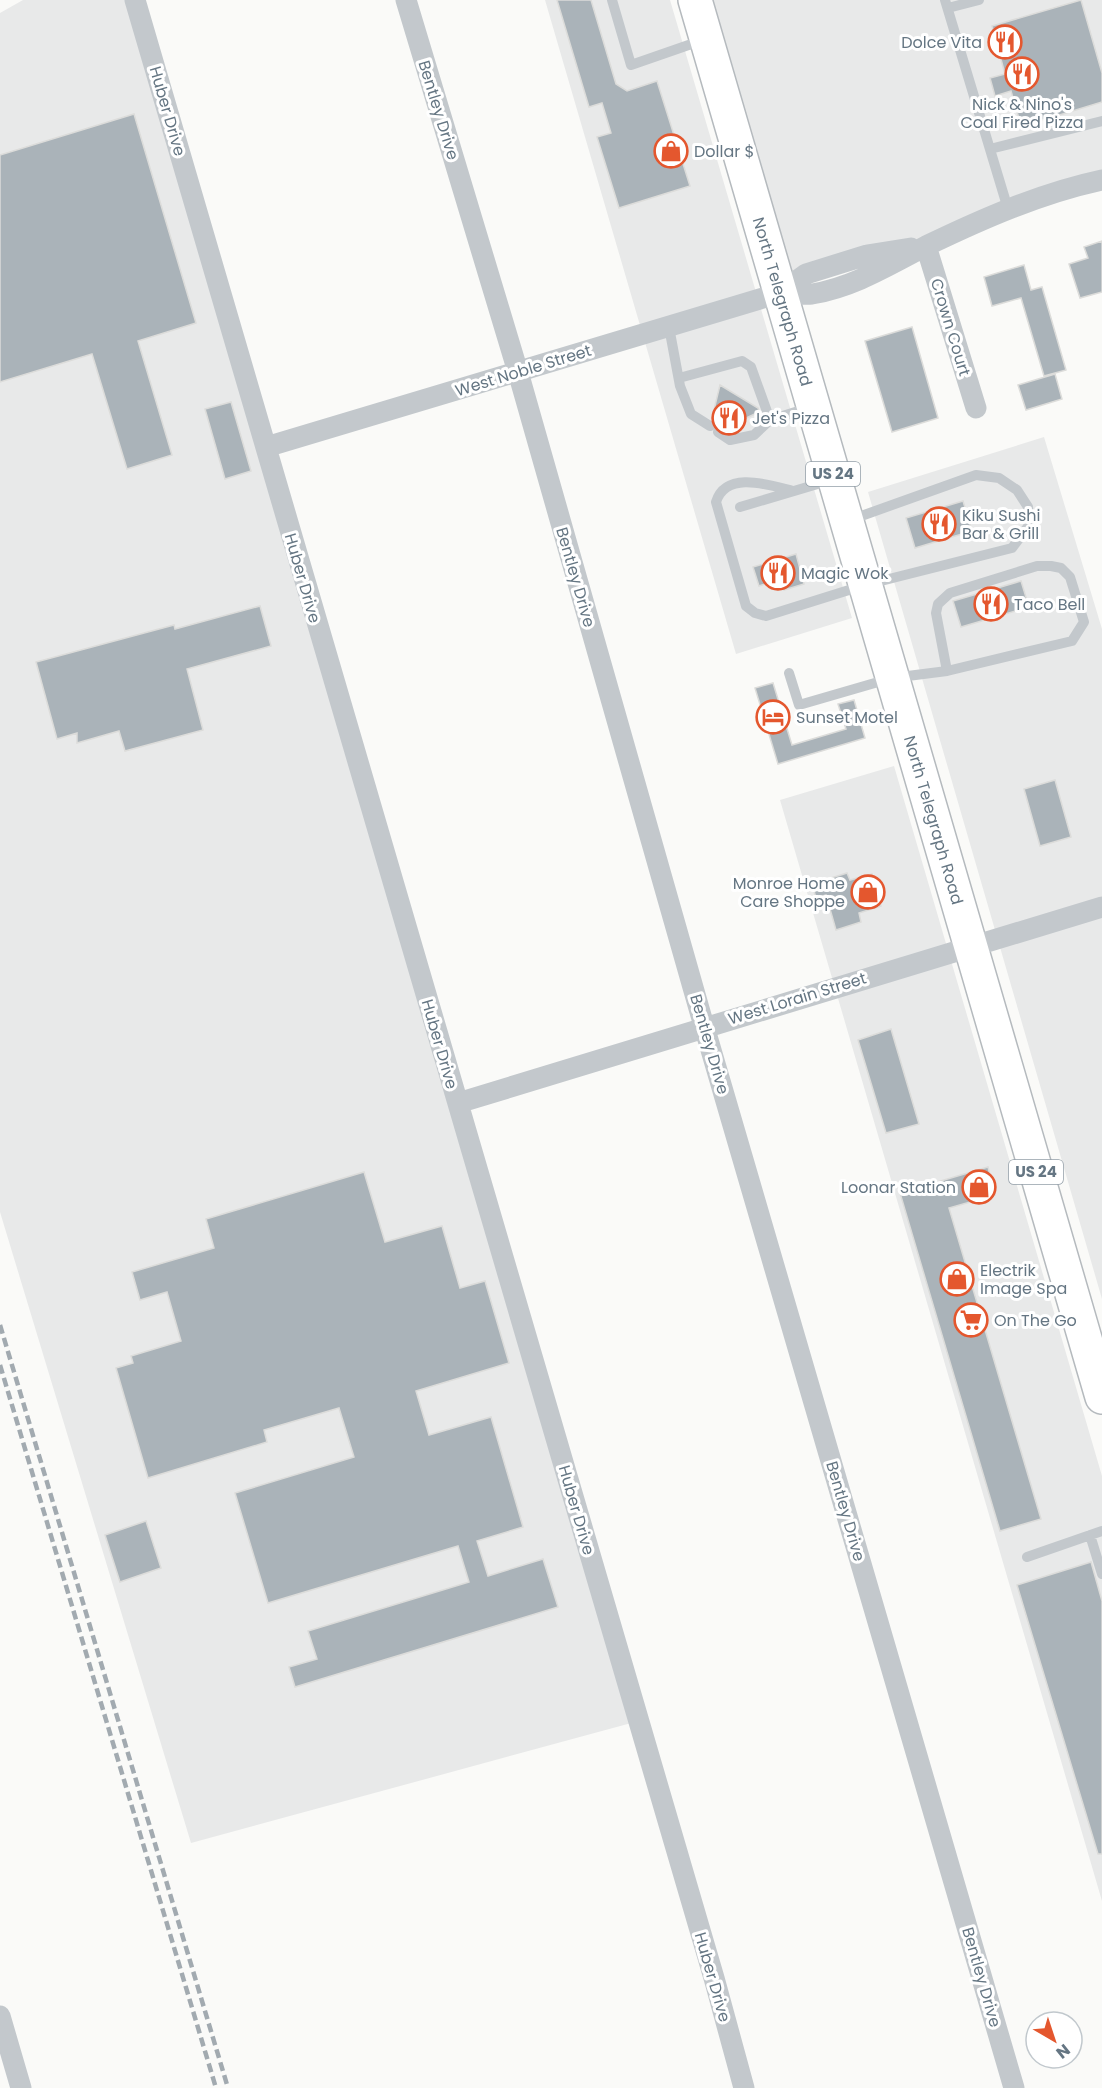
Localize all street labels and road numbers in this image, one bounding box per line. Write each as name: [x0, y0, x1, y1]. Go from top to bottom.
street label: Bentley Drive: [412, 58, 465, 163]
street label: Huber Drive: [144, 64, 191, 159]
street label: North Telegraph Road: [747, 214, 818, 389]
street label: Crown Court: [925, 276, 976, 379]
street label: West Noble Street: [452, 339, 594, 402]
road number: US 24: [806, 462, 860, 486]
street label: Bentley Drive: [550, 524, 601, 630]
street label: Huber Drive: [279, 531, 326, 626]
street label: North Telegraph Road: [898, 733, 969, 907]
street label: West Lorain Street: [725, 966, 869, 1030]
street label: Bentley Drive: [684, 991, 735, 1097]
street label: Huber Drive: [416, 997, 463, 1092]
road number: US 24: [1009, 1160, 1063, 1184]
street label: Bentley Drive: [820, 1458, 871, 1564]
street label: Huber Drive: [553, 1463, 600, 1558]
street label: Bentley Drive: [956, 1924, 1007, 2030]
street label: Huber Drive: [689, 1930, 736, 2025]

